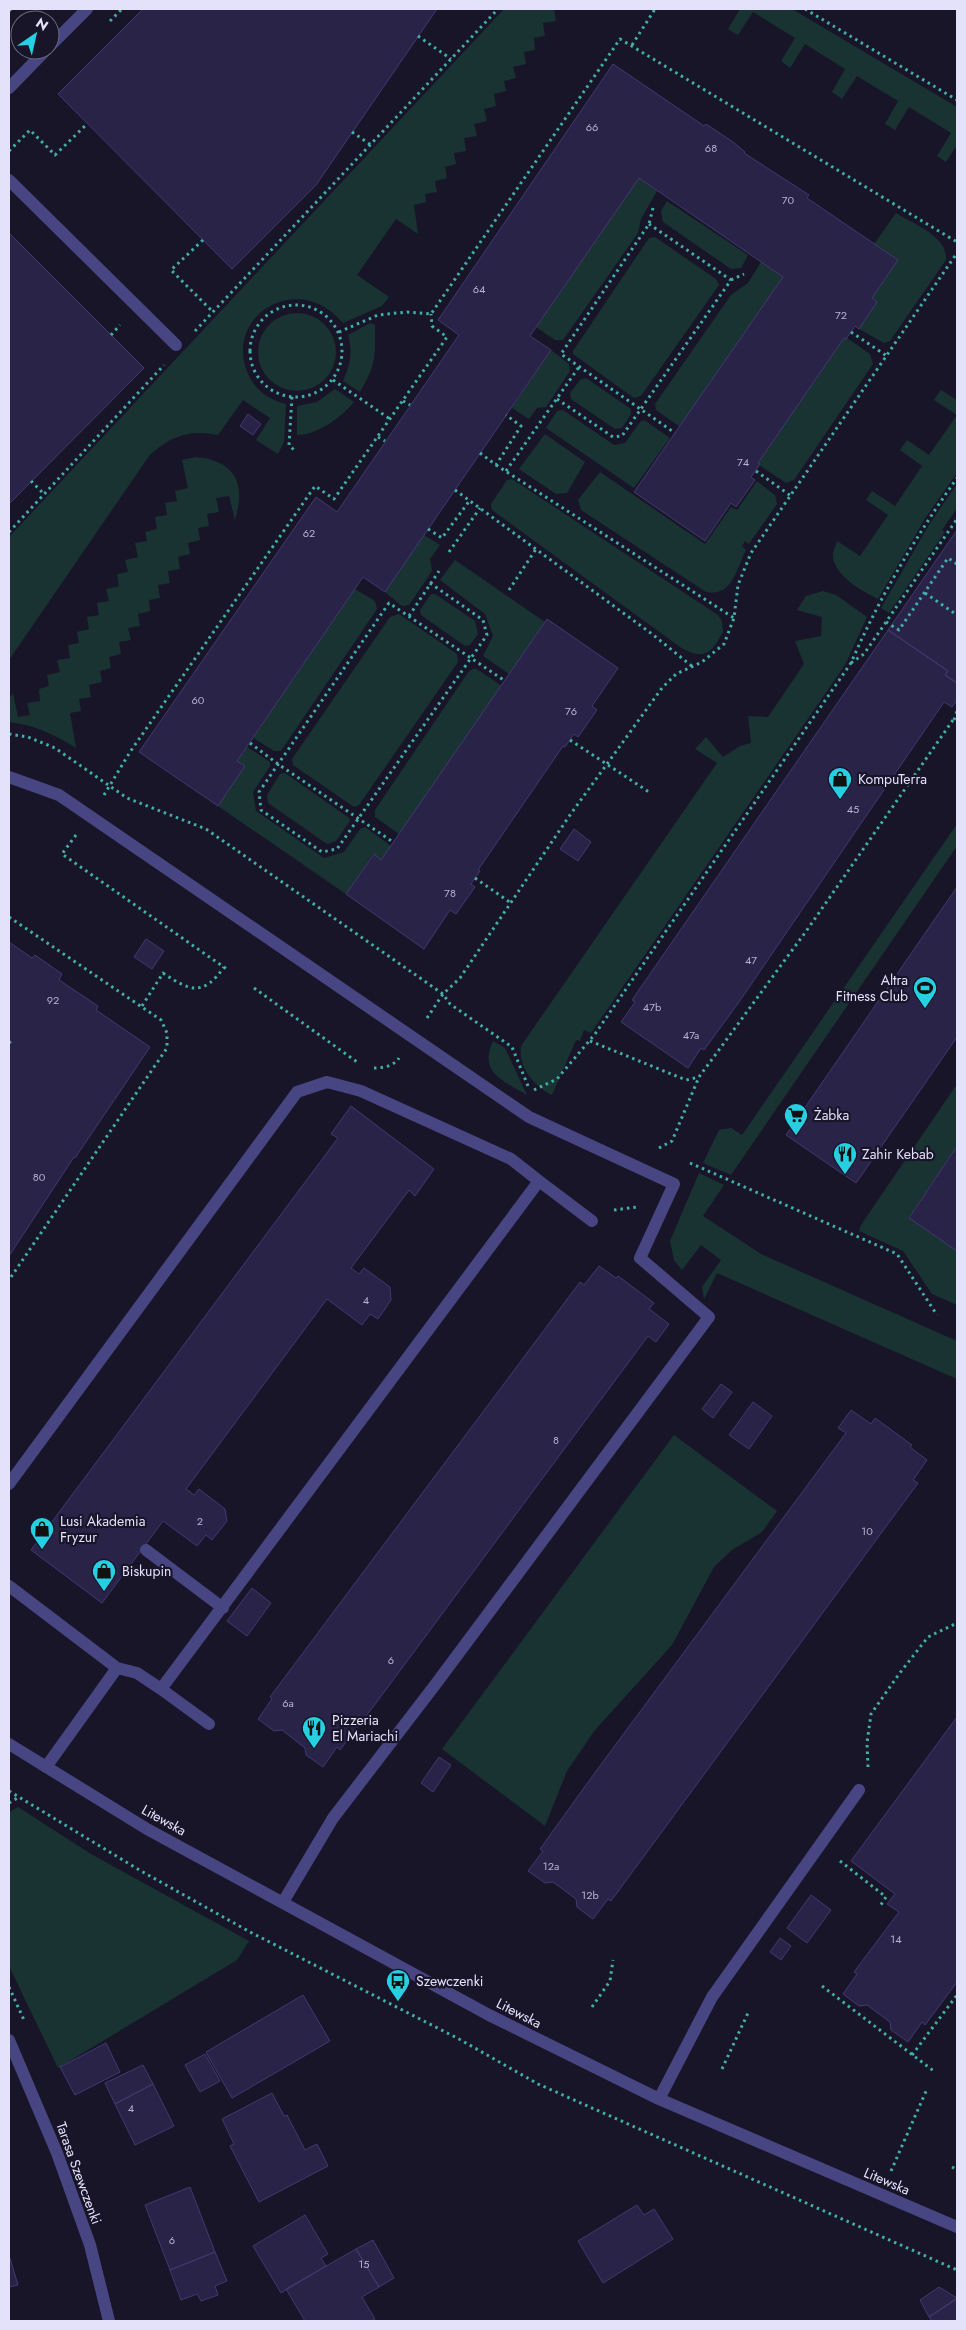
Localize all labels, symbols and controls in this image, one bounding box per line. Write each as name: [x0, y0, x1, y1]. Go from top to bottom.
north arrow: [10, 10, 60, 60]
text: N: [32, 13, 52, 36]
house number: 66: [586, 119, 598, 135]
house number: 68: [705, 140, 717, 156]
house number: 70: [782, 192, 795, 208]
house number: 64: [473, 281, 486, 297]
house number: 72: [835, 307, 847, 323]
house number: 74: [737, 454, 750, 470]
house number: 62: [303, 525, 315, 541]
house number: 60: [192, 692, 205, 708]
house number: 76: [565, 703, 577, 719]
shop icon: KompuTerra: [827, 766, 853, 800]
place label: KompuTerra: [858, 769, 927, 789]
house number: 45: [847, 801, 859, 817]
house number: 78: [444, 885, 456, 901]
house number: 47: [745, 952, 757, 968]
place label: Altra Fitness Club: [836, 970, 908, 1006]
sports icon: Altra Fitness Club: [912, 975, 938, 1009]
house number: 92: [47, 992, 59, 1008]
house number: 47b: [643, 999, 661, 1015]
house number: 47a: [683, 1027, 699, 1043]
supermarket icon: Żabka: [783, 1102, 809, 1136]
place label: Żabka: [814, 1105, 849, 1125]
restaurant icon: Zahir Kebab: [832, 1141, 858, 1175]
place label: Zahir Kebab: [862, 1144, 934, 1164]
house number: 80: [33, 1169, 46, 1185]
house number: 4: [363, 1292, 370, 1308]
house number: 8: [553, 1432, 559, 1448]
place label: Lusi Akademia Fryzur: [60, 1511, 145, 1547]
house number: 2: [197, 1513, 203, 1529]
shop icon: Lusi Akademia Fryzur: [29, 1516, 55, 1550]
house number: 10: [861, 1523, 873, 1539]
shop icon: Biskupin: [91, 1558, 117, 1592]
place label: Biskupin: [122, 1561, 171, 1581]
house number: 6: [388, 1652, 394, 1668]
house number: 6a: [282, 1695, 294, 1711]
place label: Pizzeria El Mariachi: [332, 1710, 398, 1746]
restaurant icon: Pizzeria El Mariachi: [301, 1715, 327, 1749]
street label: Litewska: [138, 1800, 190, 1840]
house number: 12a: [543, 1858, 559, 1874]
house number: 12b: [581, 1887, 599, 1903]
house number: 14: [890, 1931, 902, 1947]
bus stop icon: Szewczenki: [385, 1968, 411, 2002]
place label: Szewczenki: [416, 1971, 484, 1991]
street label: Litewska: [493, 1993, 545, 2033]
house number: 4: [128, 2100, 135, 2116]
street label: Tarasa Szewczenki: [51, 2119, 107, 2227]
street label: Litewska: [861, 2162, 913, 2200]
house number: 6: [169, 2232, 175, 2248]
house number: 15: [358, 2256, 370, 2272]

